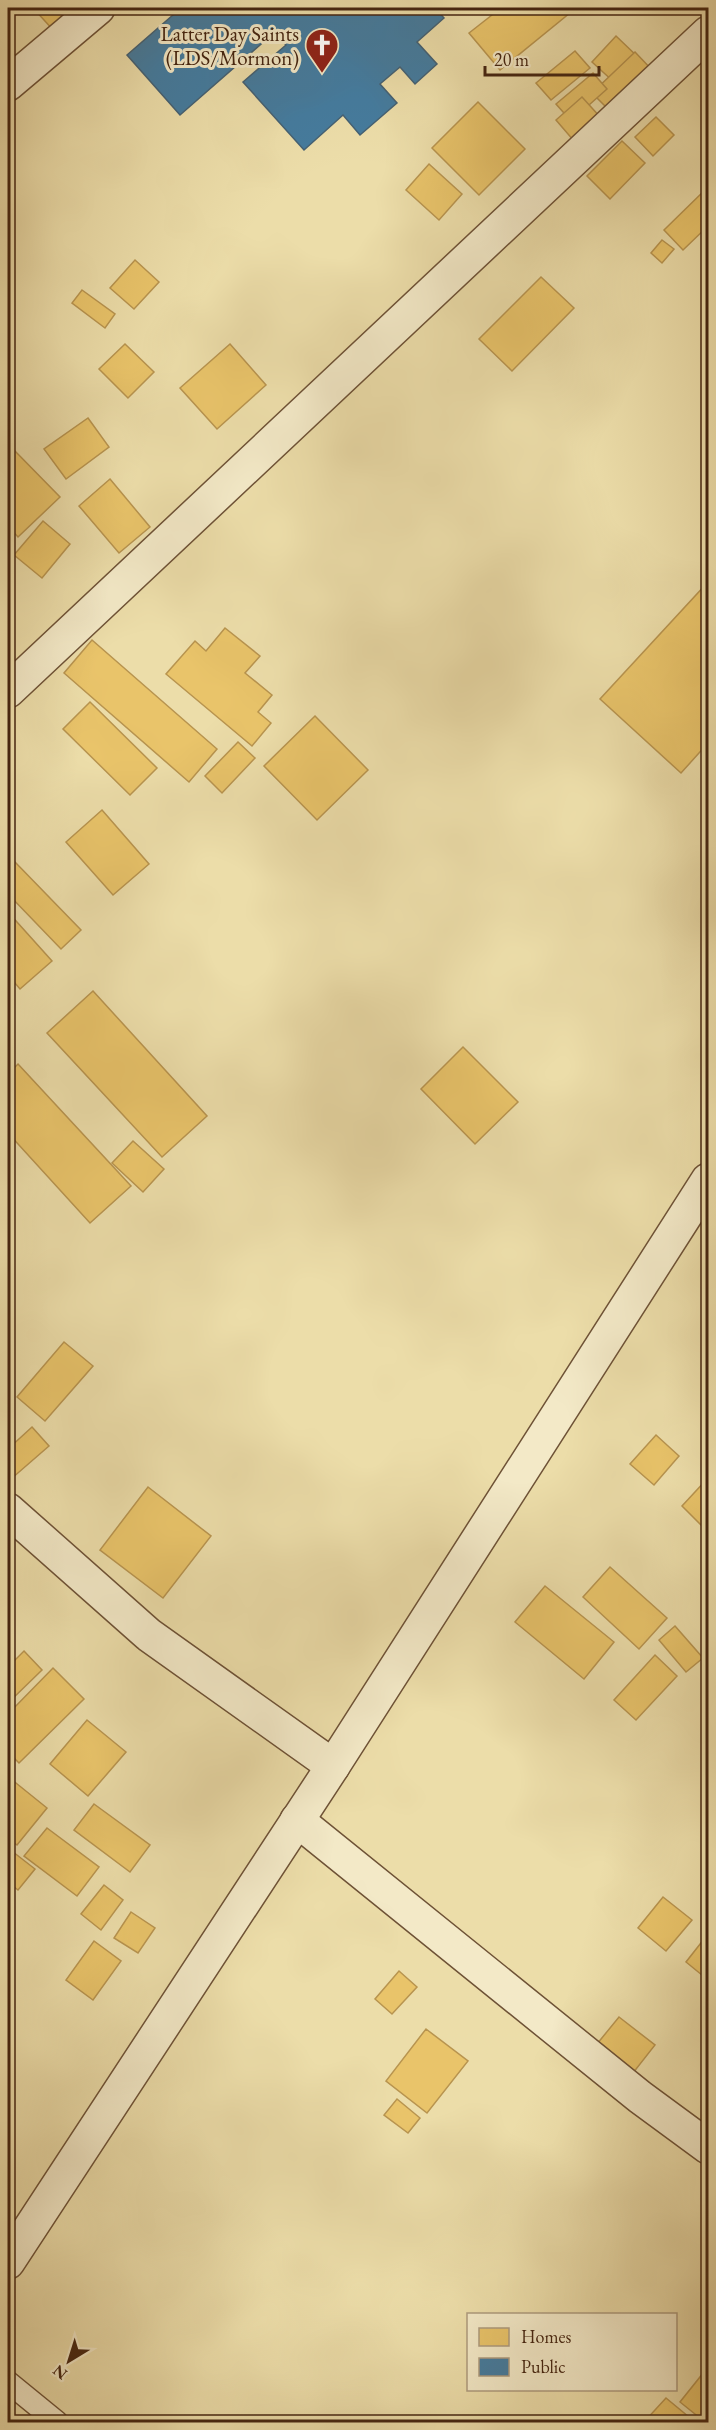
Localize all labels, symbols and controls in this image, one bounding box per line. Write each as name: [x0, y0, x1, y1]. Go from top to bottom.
place label: Latter Day Saints (LDS/Mormon): [161, 20, 299, 71]
church icon: Latter Day Saints (LDS/Mormon): [304, 27, 340, 74]
scale bar: [485, 39, 599, 77]
text: 20 m: [494, 48, 529, 71]
legend: [467, 2313, 677, 2391]
text: Homes: [521, 2325, 572, 2348]
north arrow: [39, 2331, 99, 2391]
text: Public: [521, 2355, 565, 2378]
text: N: [48, 2360, 72, 2385]

